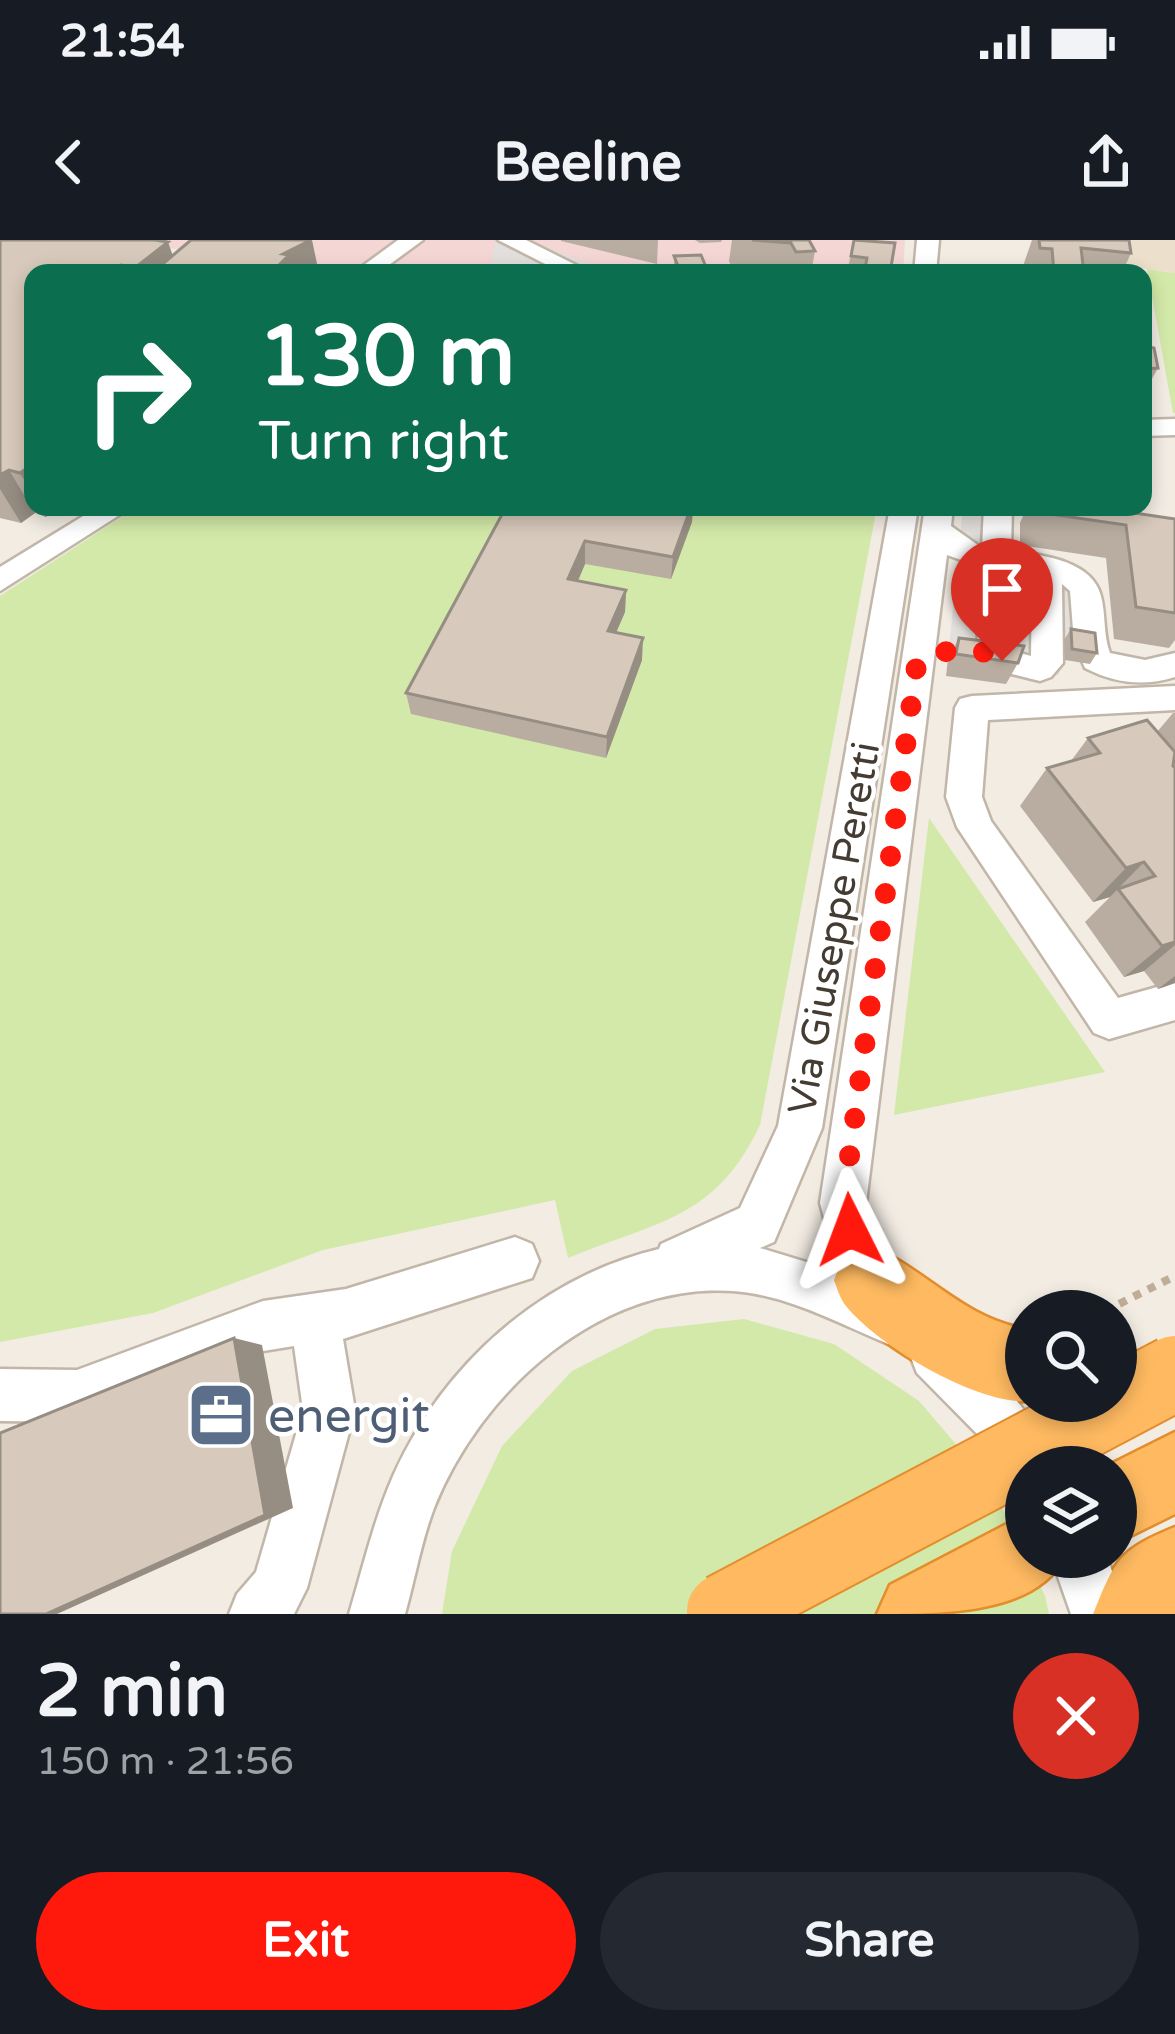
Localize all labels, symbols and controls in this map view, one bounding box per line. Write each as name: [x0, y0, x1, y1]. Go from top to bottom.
text: 21:54: [60, 15, 185, 69]
icon: back: [36, 129, 102, 195]
icon: share: [1073, 129, 1139, 195]
text: Beeline: [493, 130, 682, 195]
text: 130 m: [258, 307, 515, 408]
icon: right: [60, 312, 216, 468]
text: Turn right: [258, 409, 509, 474]
pin: [951, 538, 1053, 661]
icon: arrive: [969, 556, 1035, 622]
street label: Via Giuseppe Peretti: [779, 738, 890, 1118]
position arrow: [787, 1167, 913, 1293]
map controls: [1005, 1290, 1137, 1578]
button: search: [1005, 1290, 1137, 1422]
office icon: energit: [186, 1380, 256, 1450]
place label: energit: [268, 1388, 430, 1446]
button: layers: [1005, 1446, 1137, 1578]
text: 2 min: [36, 1649, 228, 1736]
button: close: [1013, 1653, 1139, 1779]
text: 150 m · 21:56: [36, 1738, 294, 1785]
button: Exit: [36, 1872, 576, 2010]
button: Share: [600, 1872, 1139, 2010]

